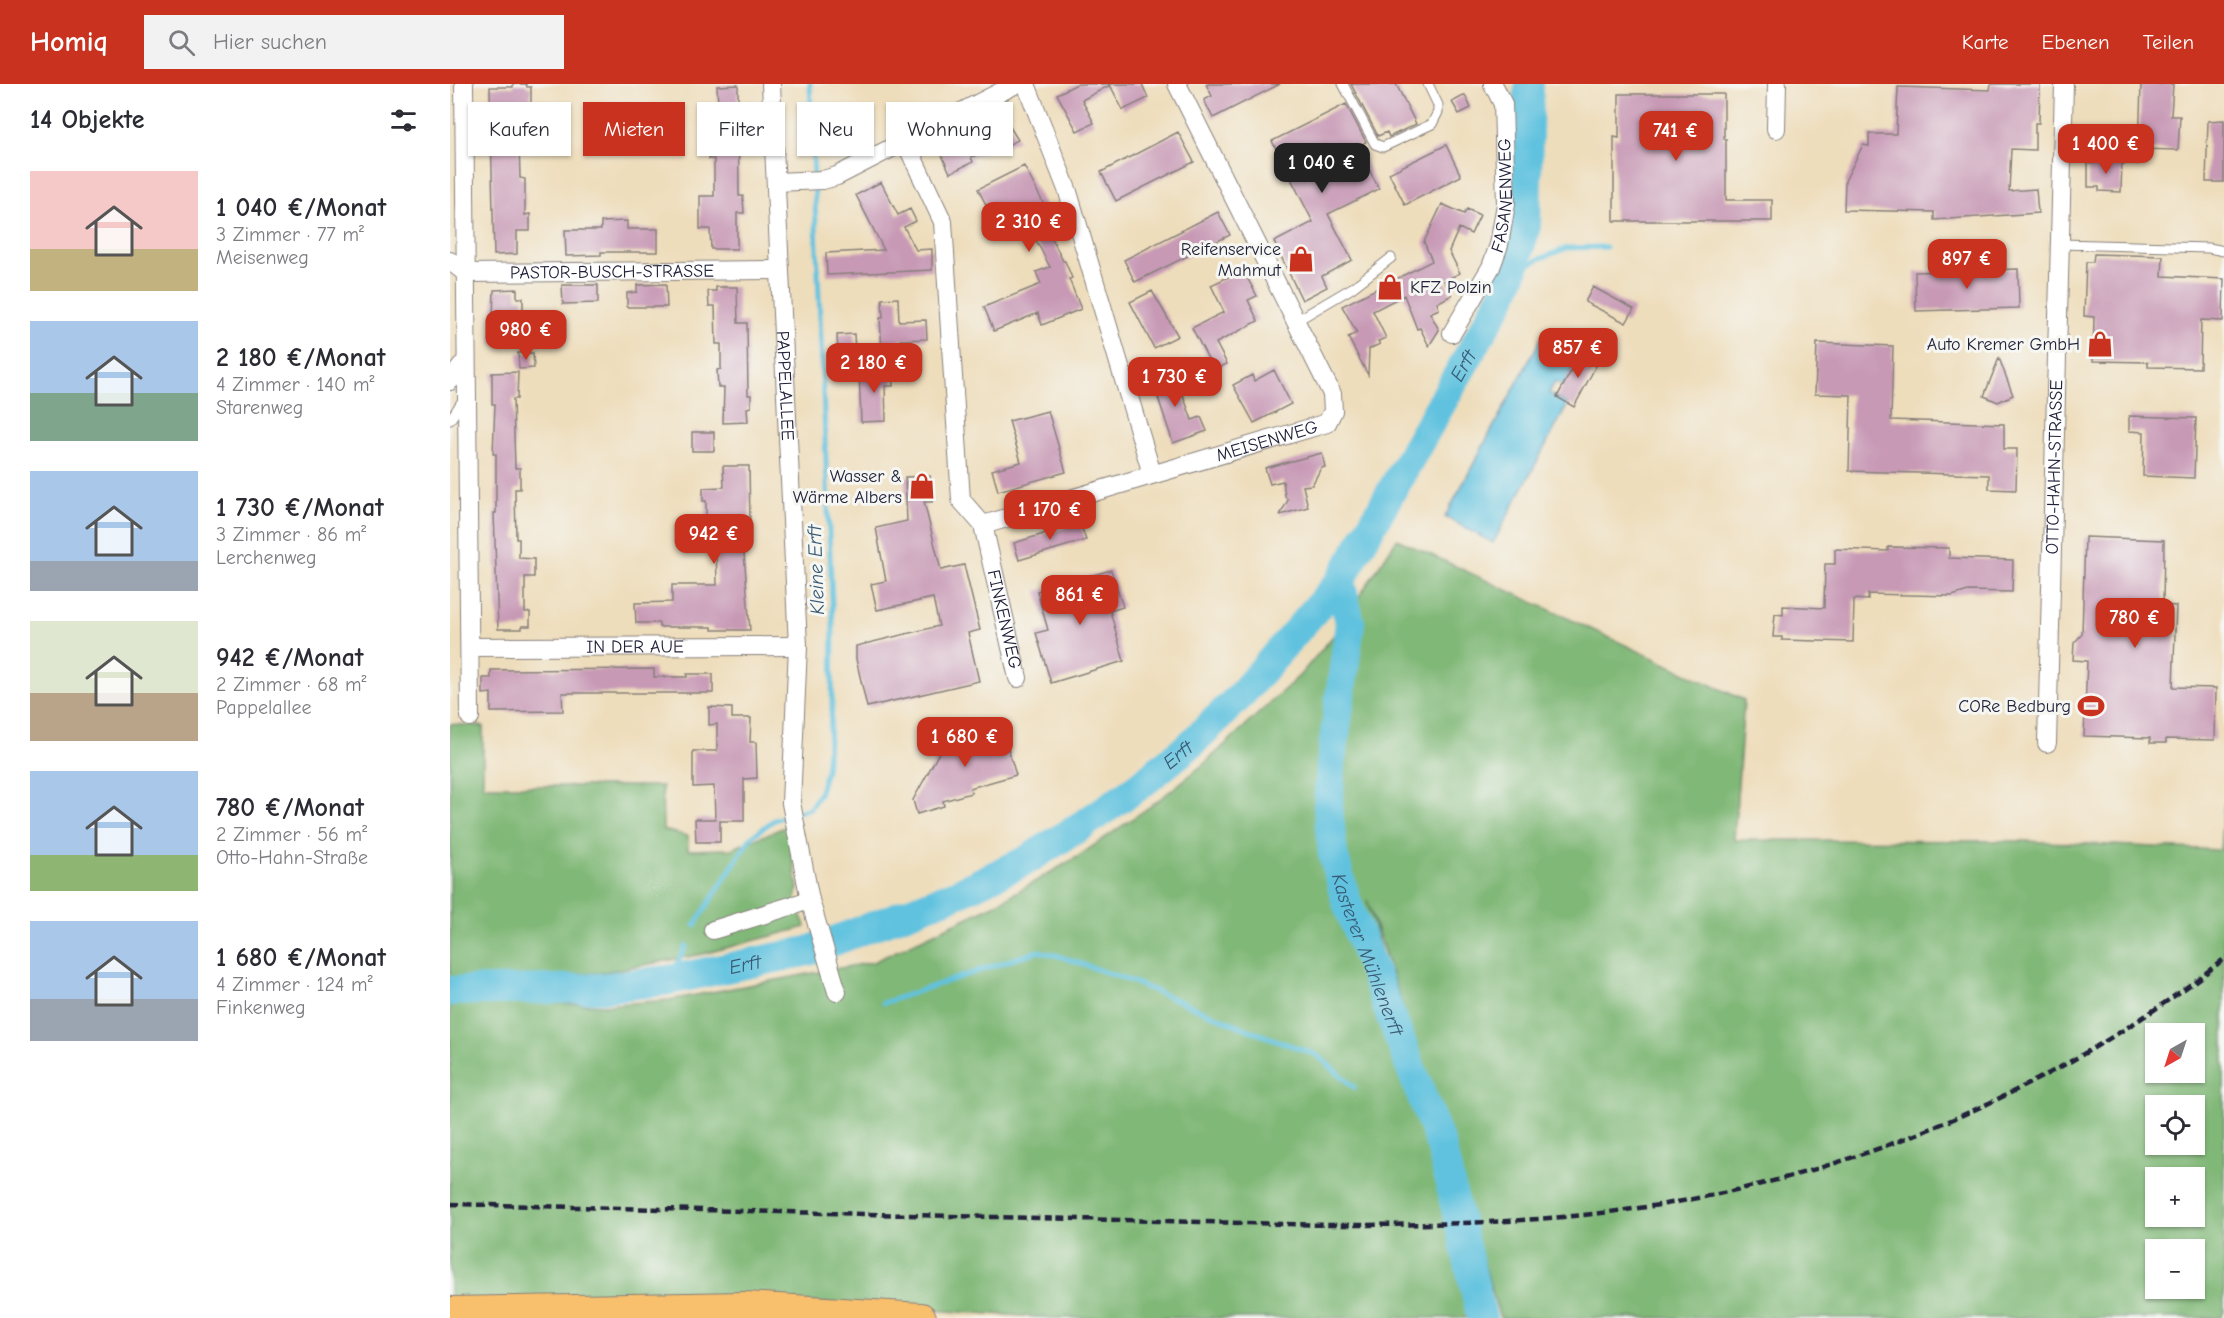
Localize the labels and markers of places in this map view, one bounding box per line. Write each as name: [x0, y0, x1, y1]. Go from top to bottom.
pin: 741 €: [1634, 111, 1718, 162]
pin: 1 400 €: [2051, 124, 2161, 175]
pin: 1 040 €: [1267, 143, 1377, 194]
pin: 2 310 €: [974, 202, 1084, 253]
place label: Reifenservice Mahmut: [1181, 239, 1282, 281]
pin: 897 €: [1925, 239, 2009, 290]
shop icon: Reifenservice Mahmut: [1286, 244, 1316, 274]
shop icon: KFZ Polzin: [1375, 272, 1405, 302]
place label: KFZ Polzin: [1410, 277, 1492, 298]
pin: 980 €: [484, 310, 568, 361]
pin: 857 €: [1536, 328, 1620, 379]
shop icon: Auto Kremer GmbH: [2085, 329, 2115, 359]
place label: Auto Kremer GmbH: [1927, 334, 2080, 355]
pin: 2 180 €: [819, 343, 929, 394]
pin: 1 730 €: [1120, 357, 1230, 408]
place label: Wasser & Wärme Albers: [793, 466, 902, 508]
shop icon: Wasser & Wärme Albers: [907, 471, 937, 501]
pin: 1 170 €: [995, 490, 1105, 541]
pin: 942 €: [672, 514, 756, 565]
pin: 861 €: [1038, 575, 1122, 626]
pin: 780 €: [2093, 598, 2177, 649]
sports icon: CORe Bedburg: [2076, 691, 2106, 721]
place label: CORe Bedburg: [1958, 696, 2071, 717]
pin: 1 680 €: [910, 717, 1020, 768]

